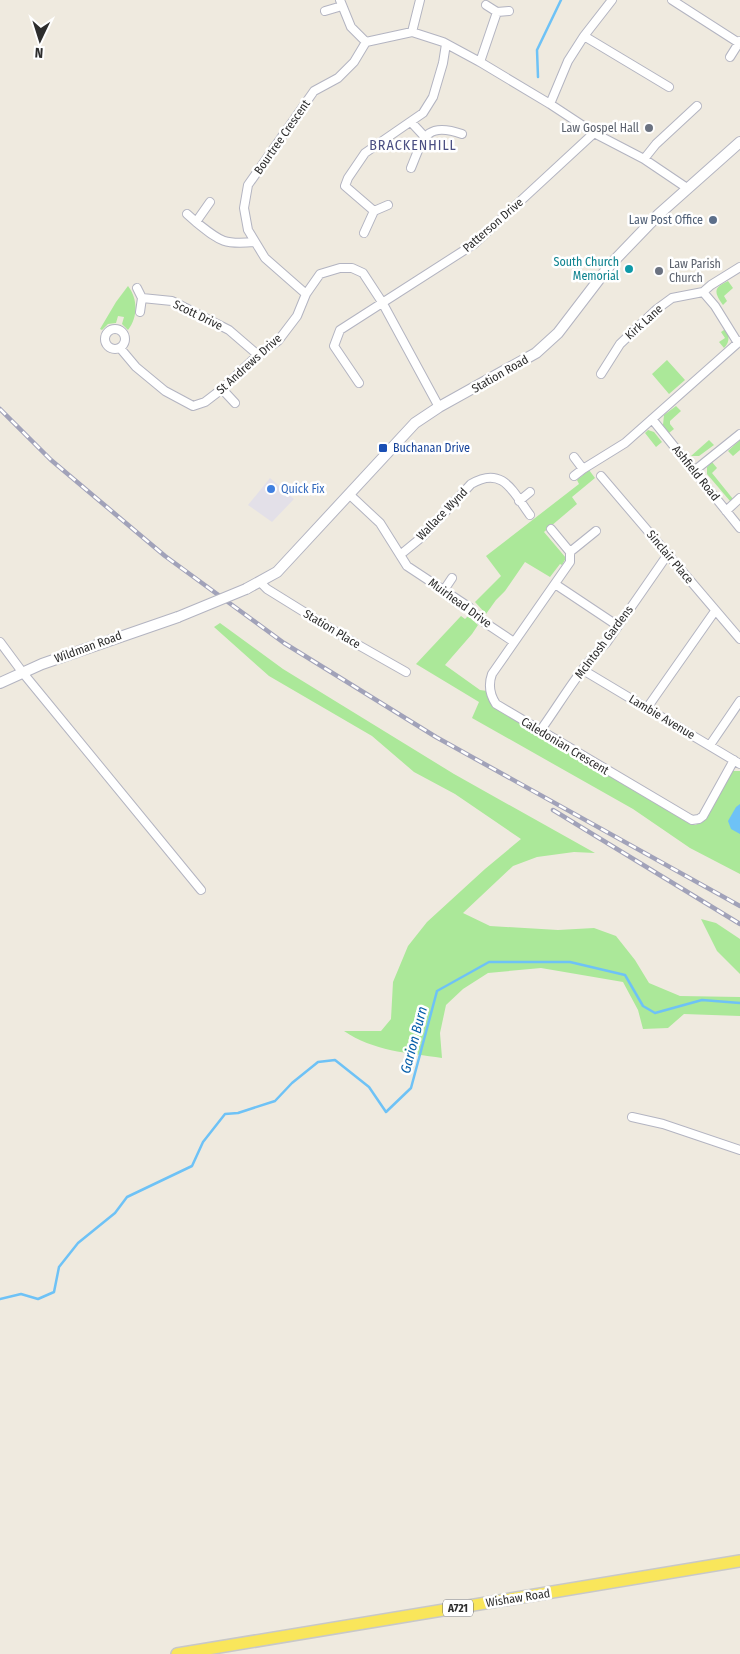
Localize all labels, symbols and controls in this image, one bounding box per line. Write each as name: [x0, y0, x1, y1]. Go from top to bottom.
north arrow: [15, 15, 65, 65]
text: N: [34, 44, 44, 61]
street label: Bourtree Crescent: [251, 97, 313, 177]
place label: Law Gospel Hall: [561, 121, 639, 135]
marker: Law Gospel Hall: [643, 122, 655, 134]
district label: BRACKENHILL: [369, 137, 457, 154]
street label: Patterson Drive: [460, 195, 526, 255]
place label: Law Post Office: [629, 213, 703, 227]
marker: Law Post Office: [707, 214, 719, 226]
place label: South Church Memorial: [554, 255, 619, 283]
place label: Law Parish Church: [669, 257, 721, 285]
marker: South Church Memorial: [623, 263, 635, 275]
marker: Law Parish Church: [653, 265, 665, 277]
street label: Scott Drive: [171, 297, 225, 333]
street label: Kirk Lane: [622, 302, 666, 342]
street label: St Andrews Drive: [214, 331, 284, 397]
street label: Station Road: [469, 352, 531, 396]
place label: Buchanan Drive: [393, 441, 470, 455]
marker: Buchanan Drive: [377, 442, 389, 454]
street label: Ashfield Road: [669, 442, 723, 504]
place label: Quick Fix: [281, 482, 325, 496]
marker: Quick Fix: [265, 483, 277, 495]
street label: Wallace Wynd: [414, 485, 470, 543]
street label: Sinclair Place: [644, 527, 696, 587]
street label: Muirhead Drive: [426, 575, 494, 631]
street label: McIntosh Gardens: [572, 603, 636, 681]
street label: Station Place: [301, 607, 363, 652]
street label: Wildman Road: [52, 628, 124, 666]
street label: Lambie Avenue: [626, 692, 698, 742]
street label: Caledonian Crescent: [519, 714, 611, 778]
water label: Garion Burn: [397, 1005, 431, 1075]
street label: Wishaw Road: [485, 1586, 551, 1610]
road number: A721: [443, 1600, 473, 1616]

